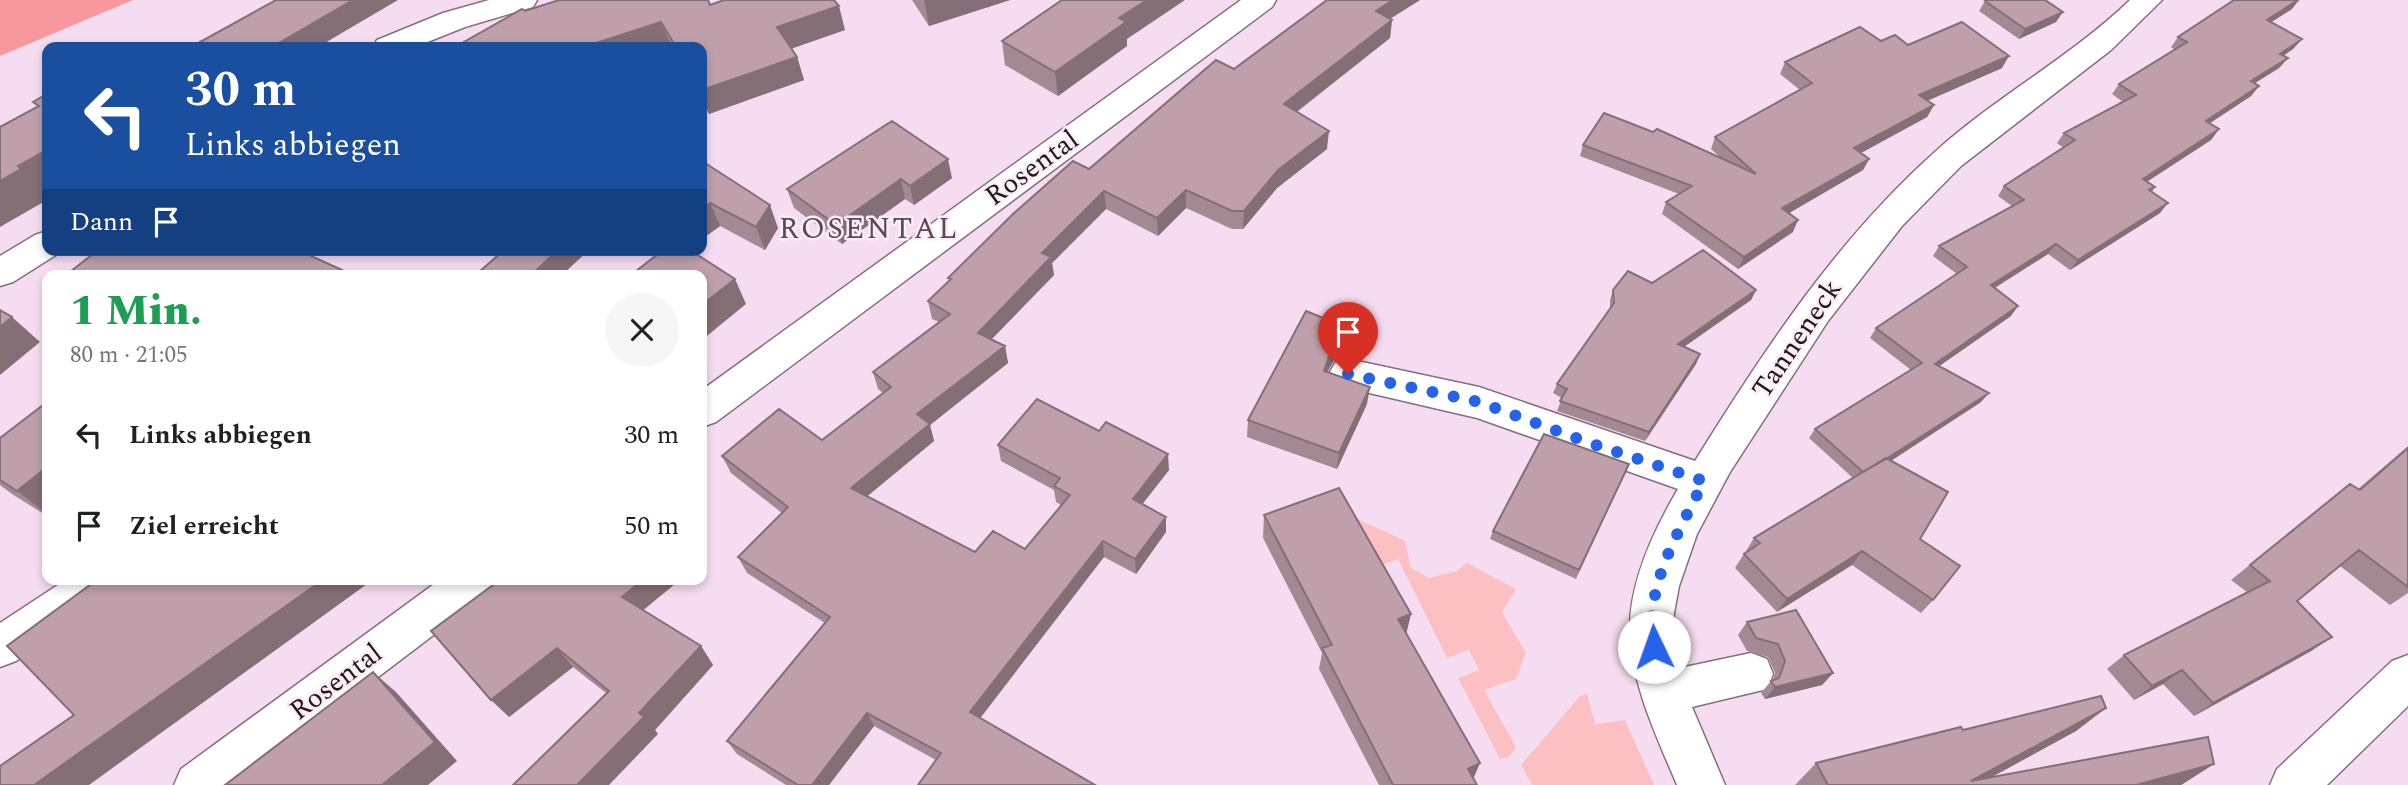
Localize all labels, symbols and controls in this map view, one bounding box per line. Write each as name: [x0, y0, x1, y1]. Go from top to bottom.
text: 30 m: [185, 53, 296, 128]
icon: left: [70, 70, 161, 161]
street label: Rosental: [976, 119, 1088, 217]
text: Links abbiegen: [185, 121, 401, 170]
text: Dann: [70, 202, 133, 242]
icon: arrive: [147, 203, 185, 241]
district label: ROSENTAL: [779, 206, 959, 252]
street label: Tanneneck: [1741, 270, 1853, 408]
text: 1 Min.: [70, 280, 202, 343]
button: close: [605, 293, 679, 367]
pin: [1318, 302, 1378, 374]
icon: arrive: [1329, 313, 1367, 351]
text: 80 m · 21:05: [70, 338, 188, 373]
text: Links abbiegen: [129, 415, 312, 455]
text: 30 m: [624, 415, 679, 455]
icon: left: [70, 416, 108, 454]
text: Ziel erreicht: [129, 506, 279, 546]
text: 50 m: [624, 506, 679, 546]
icon: arrive: [70, 507, 108, 545]
position arrow: [1617, 610, 1691, 684]
street label: Rosental: [280, 633, 392, 731]

